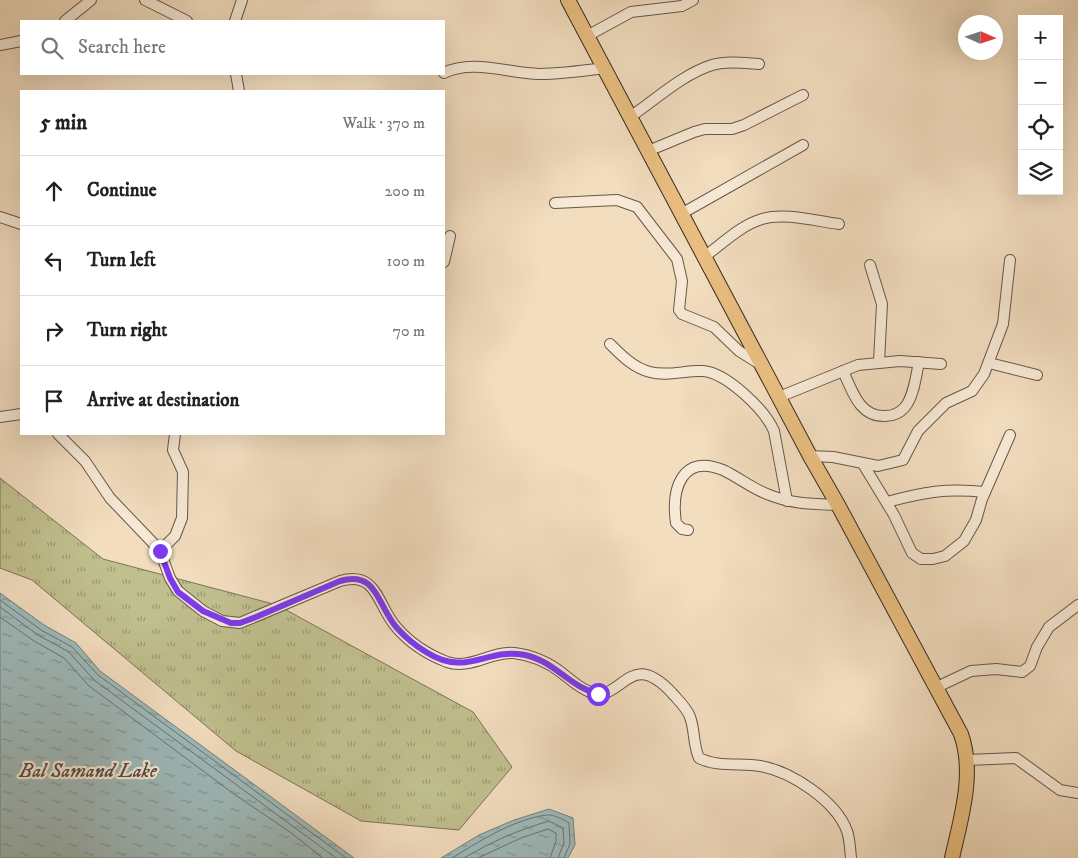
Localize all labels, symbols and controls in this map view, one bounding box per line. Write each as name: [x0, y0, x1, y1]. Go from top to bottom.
north arrow: [958, 15, 1003, 60]
map controls: [1018, 15, 1063, 195]
button: +: [1018, 15, 1063, 60]
search box: [20, 20, 445, 75]
icon: search: [38, 34, 66, 62]
text: Search here: [78, 36, 166, 59]
button: −: [1018, 60, 1063, 105]
button: locate: [1018, 105, 1063, 150]
text: 5 min: [40, 110, 87, 136]
text: Walk · 370 m: [343, 113, 425, 133]
button: layers: [1018, 150, 1063, 195]
icon: ahead: [40, 177, 68, 205]
text: Continue: [87, 179, 157, 202]
text: 200 m: [384, 181, 425, 201]
icon: left: [40, 247, 68, 275]
text: Turn left: [87, 249, 156, 272]
text: 100 m: [387, 251, 425, 271]
icon: right: [40, 317, 68, 345]
text: Turn right: [87, 319, 167, 342]
text: 70 m: [393, 321, 425, 341]
icon: arrive: [40, 387, 68, 415]
text: Arrive at destination: [87, 389, 239, 412]
route end: [149, 540, 172, 563]
route start: [587, 683, 610, 706]
water label: Bal Samand Lake: [18, 759, 158, 784]

